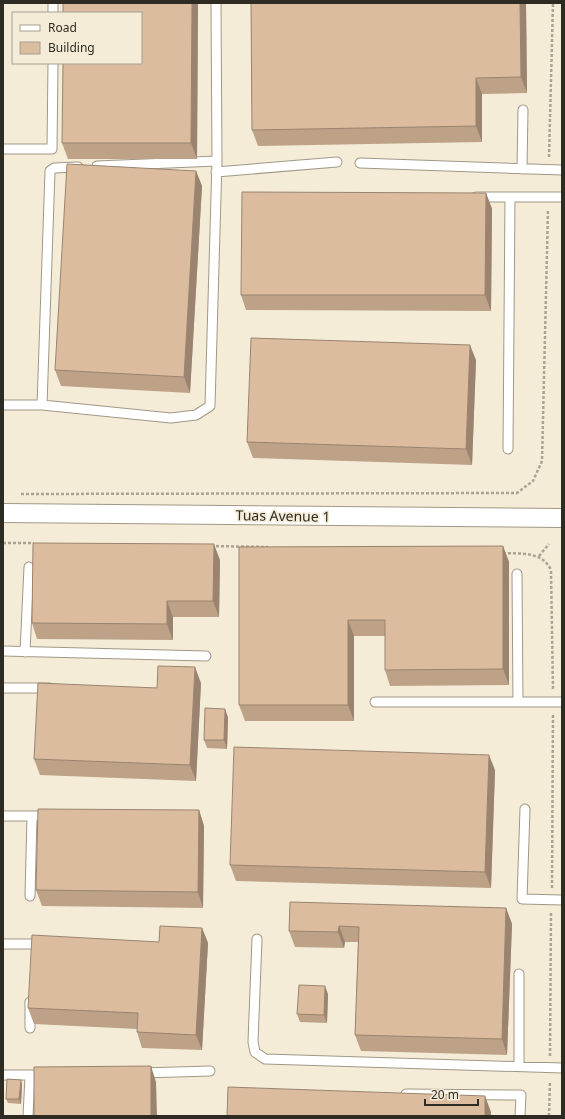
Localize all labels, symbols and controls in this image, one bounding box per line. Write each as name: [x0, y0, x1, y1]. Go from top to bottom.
legend: [12, 12, 142, 64]
text: Road: [48, 19, 77, 36]
text: Building: [48, 39, 95, 56]
street label: Tuas Avenue 1: [235, 505, 331, 526]
scale bar: [425, 1081, 478, 1107]
text: 20 m: [431, 1086, 459, 1103]

